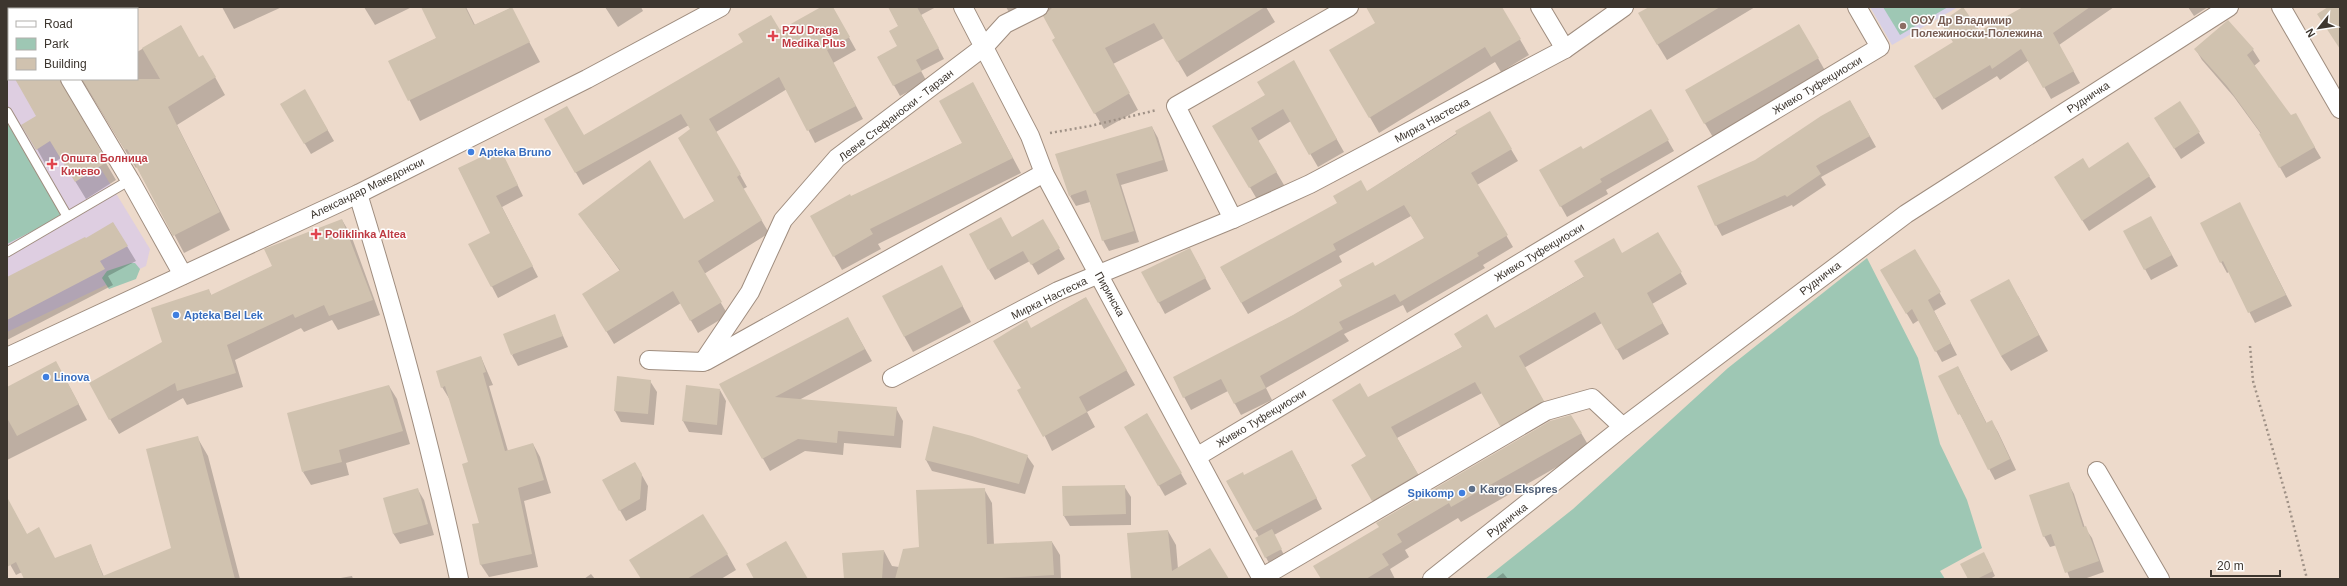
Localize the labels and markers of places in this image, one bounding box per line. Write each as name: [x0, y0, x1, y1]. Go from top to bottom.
place label: ООУ Др Владимир Полежиноски-Полежина: [1911, 14, 2043, 39]
marker: ООУ Др Владимир Полежиноски-Полежина: [1898, 21, 1908, 31]
place label: PZU Draga Medika Plus: [782, 24, 846, 49]
marker: PZU Draga Medika Plus: [767, 30, 779, 42]
place label: Apteka Bruno: [479, 146, 551, 158]
marker: Apteka Bruno: [466, 147, 476, 157]
place label: Општа Болница Кичево: [61, 152, 149, 177]
marker: Општа Болница Кичево: [46, 158, 58, 170]
marker: Poliklinka Altea: [310, 228, 322, 240]
place label: Poliklinka Altea: [325, 228, 407, 240]
place label: Apteka Bel Lek: [184, 309, 264, 321]
marker: Apteka Bel Lek: [171, 310, 181, 320]
place label: Linova: [54, 371, 90, 383]
marker: Linova: [41, 372, 51, 382]
place label: Kargo Ekspres: [1480, 483, 1558, 495]
marker: Kargo Ekspres: [1467, 484, 1477, 494]
place label: Spikomp: [1408, 487, 1454, 499]
marker: Spikomp: [1457, 488, 1467, 498]

